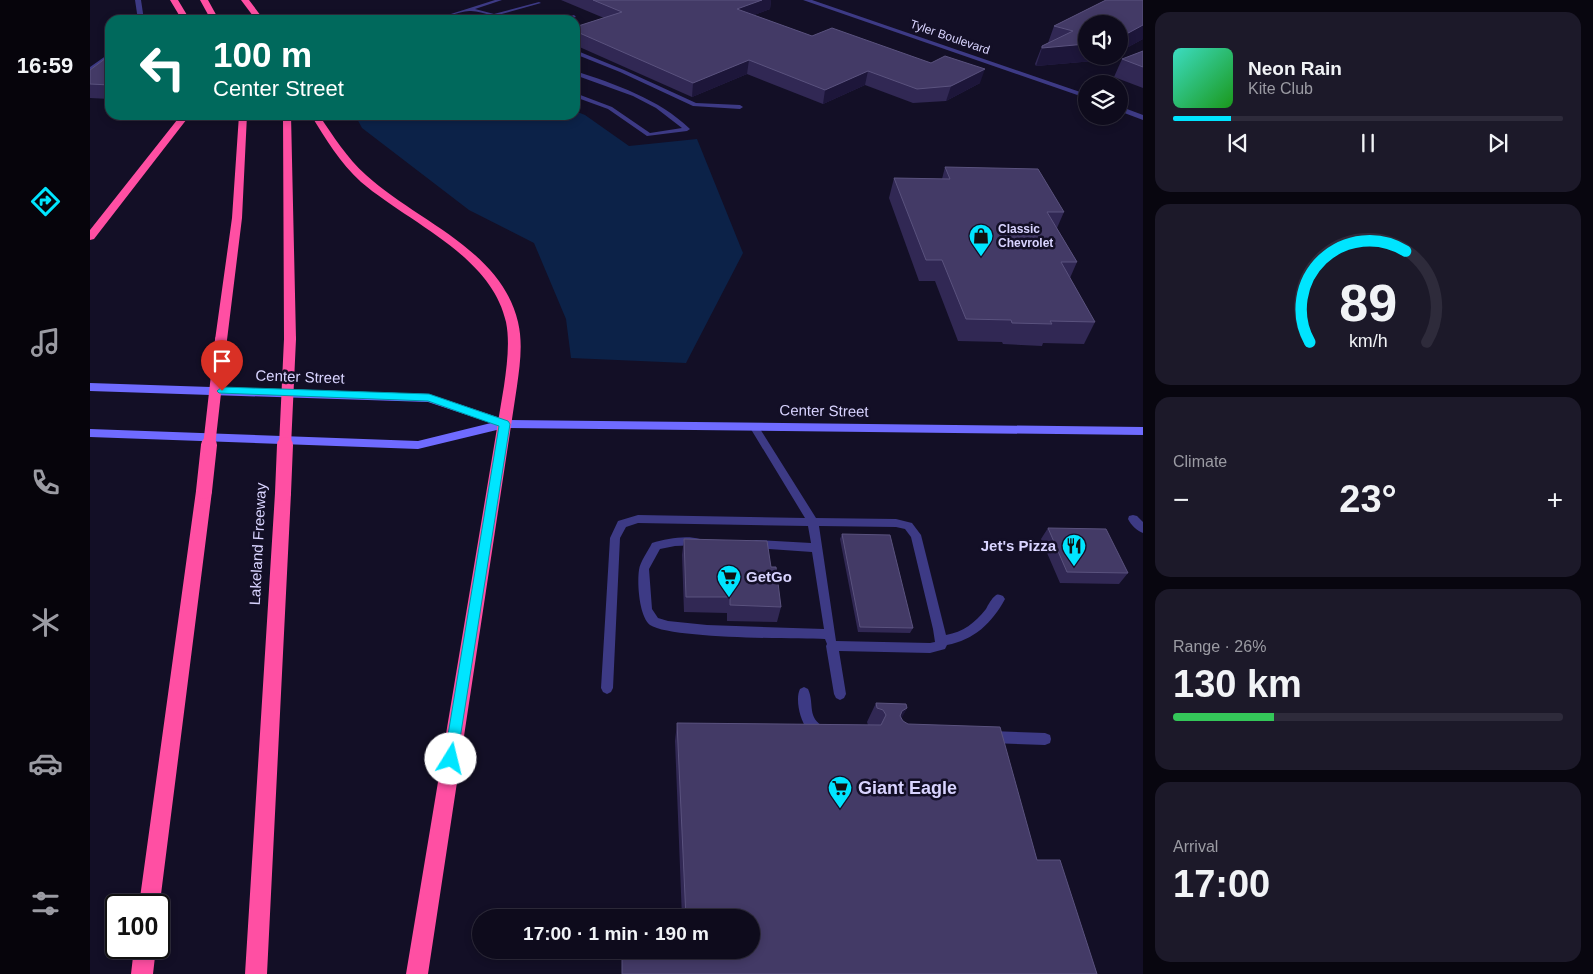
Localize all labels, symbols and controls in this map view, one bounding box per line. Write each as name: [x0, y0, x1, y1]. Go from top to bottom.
map controls: [1078, 15, 1128, 125]
button: sound: [1078, 15, 1128, 65]
street label: Tyler Boulevard: [908, 17, 992, 57]
icon: left: [130, 35, 195, 100]
text: 100 m: [213, 35, 312, 74]
text: 16:59: [17, 53, 73, 78]
text: Neon Rain: [1248, 58, 1342, 79]
button: layers: [1078, 75, 1128, 125]
text: Center Street: [213, 76, 344, 101]
text: Kite Club: [1248, 80, 1313, 97]
icon: previous: [1224, 129, 1252, 157]
icon: pause: [1354, 129, 1382, 157]
icon: next: [1484, 129, 1512, 157]
icon: directions: [28, 184, 63, 219]
place label: Classic Chevrolet: [998, 222, 1053, 250]
shop icon: Classic Chevrolet: [968, 223, 994, 257]
text: 89: [1339, 274, 1397, 332]
icon: music: [28, 325, 63, 360]
text: km/h: [1349, 331, 1387, 351]
pin: [201, 340, 243, 391]
icon: arrive: [208, 347, 236, 375]
street label: Center Street: [255, 366, 346, 387]
street label: Center Street: [779, 401, 870, 420]
text: Climate: [1173, 453, 1227, 470]
icon: phone: [28, 465, 63, 500]
text: 23°: [1339, 478, 1397, 520]
street label: Lakeland Freeway: [246, 482, 269, 606]
text: −: [1173, 484, 1189, 515]
text: +: [1547, 484, 1563, 515]
restaurant icon: Jet's Pizza: [1061, 533, 1087, 567]
place label: Jet's Pizza: [981, 537, 1057, 554]
supermarket icon: GetGo: [716, 564, 742, 598]
place label: GetGo: [746, 568, 792, 585]
icon: climate: [28, 605, 63, 640]
text: Range · 26%: [1173, 638, 1266, 655]
text: 130 km: [1173, 663, 1302, 705]
position arrow: [424, 732, 476, 784]
icon: car: [28, 746, 63, 781]
supermarket icon: Giant Eagle: [827, 775, 853, 809]
place label: Giant Eagle: [858, 778, 957, 798]
text: Arrival: [1173, 838, 1218, 855]
text: 17:00: [1173, 863, 1270, 905]
icon: filters: [28, 886, 63, 921]
speed limit sign: 100: [105, 894, 170, 959]
text: 17:00 · 1 min · 190 m: [523, 923, 709, 944]

